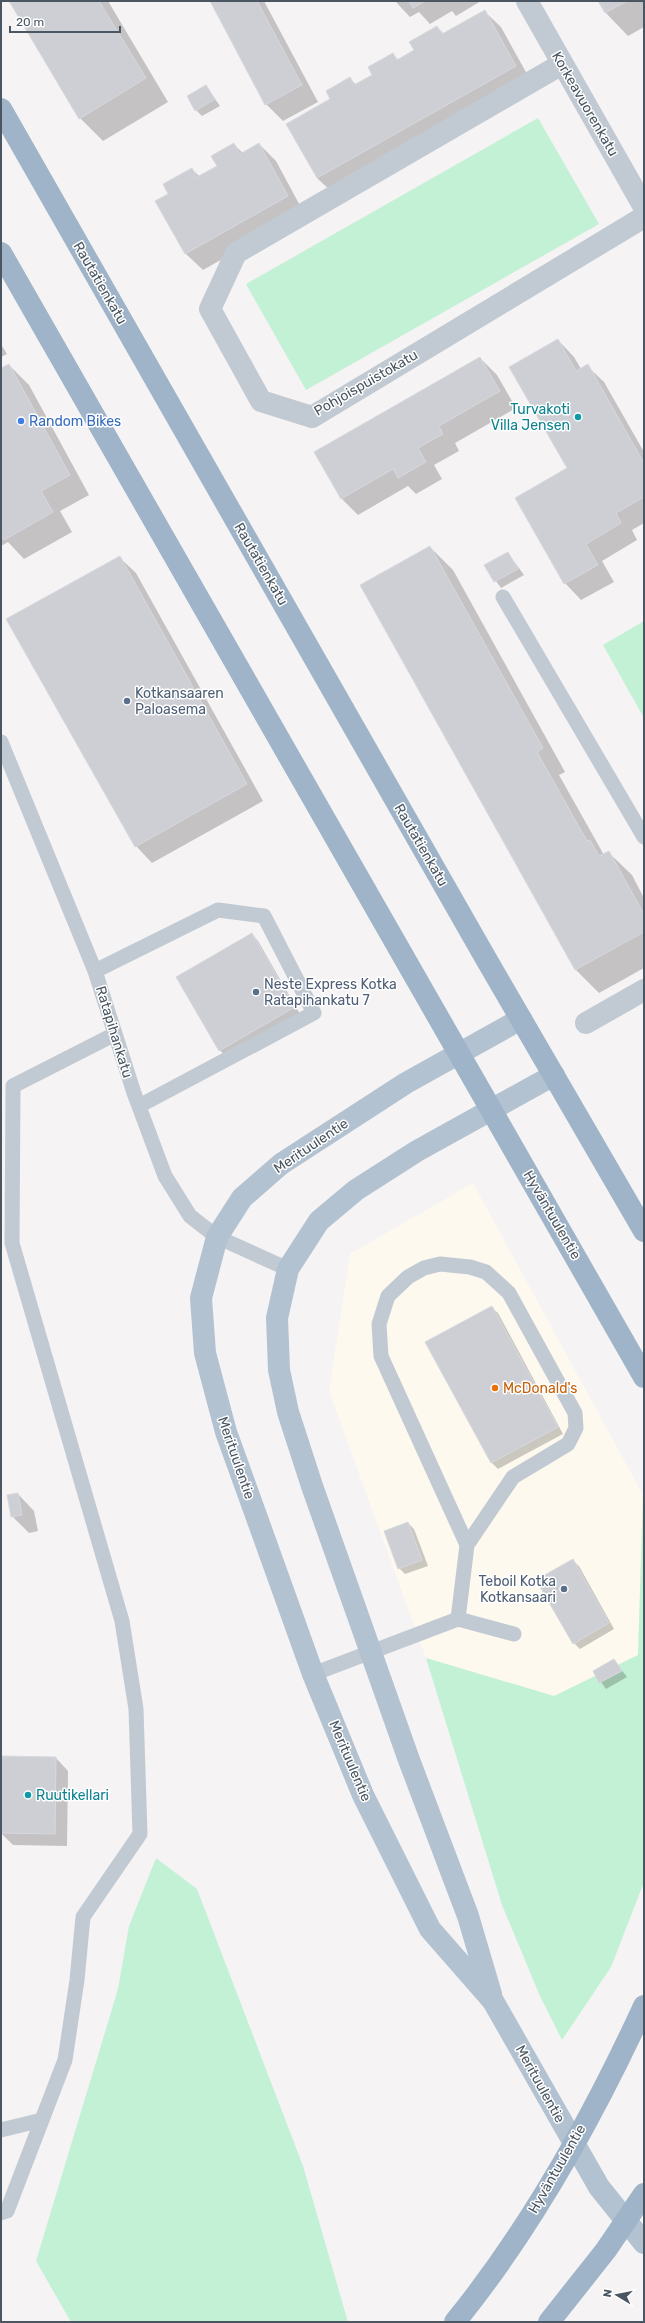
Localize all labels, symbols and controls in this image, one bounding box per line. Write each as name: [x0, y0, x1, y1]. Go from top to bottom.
scale bar: [10, 8, 120, 34]
text: 20 m: [16, 15, 44, 29]
street label: Korkeavuorenkatu: [548, 49, 622, 159]
street label: Rautatienkatu: [70, 239, 130, 327]
street label: Pohjoispuistokatu: [311, 346, 421, 420]
place label: Turvakoti Villa Jensen: [491, 401, 570, 434]
marker: Turvakoti Villa Jensen: [573, 412, 583, 422]
place label: Random Bikes: [29, 413, 121, 430]
marker: Random Bikes: [16, 416, 26, 426]
street label: Rautatienkatu: [231, 520, 291, 608]
place label: Kotkansaaren Paloasema: [135, 685, 224, 718]
marker: Kotkansaaren Paloasema: [122, 696, 132, 706]
street label: Rautatienkatu: [391, 801, 451, 889]
place label: Neste Express Kotka Ratapihankatu 7: [264, 976, 397, 1009]
street label: Ratapihankatu: [92, 984, 136, 1080]
marker: Neste Express Kotka Ratapihankatu 7: [251, 987, 261, 997]
street label: Merituulentie: [270, 1115, 352, 1177]
street label: Hyväntuulentie: [520, 1167, 584, 1263]
place label: McDonald's: [503, 1380, 577, 1397]
marker: McDonald's: [490, 1383, 500, 1393]
street label: Merituulentie: [214, 1414, 258, 1502]
place label: Teboil Kotka Kotkansaari: [479, 1573, 556, 1606]
marker: Teboil Kotka Kotkansaari: [559, 1584, 569, 1594]
street label: Merituulentie: [325, 1718, 375, 1804]
place label: Ruutikellari: [36, 1787, 109, 1804]
marker: Ruutikellari: [23, 1790, 33, 1800]
street label: Merituulentie: [512, 2042, 568, 2126]
street label: Hyväntuulentie: [525, 2121, 589, 2217]
north arrow: [597, 2275, 637, 2315]
text: N: [601, 2288, 615, 2298]

